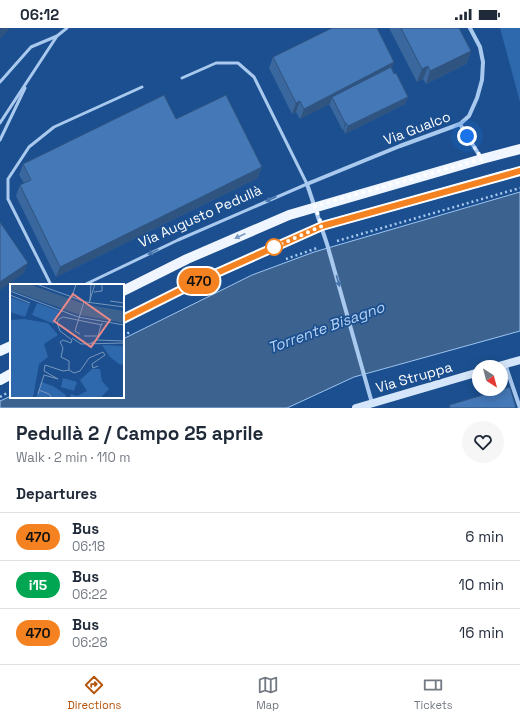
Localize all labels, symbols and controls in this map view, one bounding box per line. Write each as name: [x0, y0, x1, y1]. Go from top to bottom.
text: 06:12: [20, 5, 59, 24]
street label: Via Gualco: [381, 107, 453, 149]
your location: [457, 126, 477, 146]
street label: Via Augusto Pedullà: [136, 181, 264, 251]
one-way arrow: [266, 196, 277, 202]
one-way arrow: [234, 233, 245, 239]
unlabelled marker: [265, 238, 283, 256]
one-way arrow: [147, 249, 158, 255]
line badge: 470: [176, 268, 222, 294]
text: 470: [186, 272, 212, 290]
one-way arrow: [335, 276, 341, 288]
inset map: [10, 284, 124, 398]
water label: Torrente Bisagno: [265, 297, 388, 357]
street label: Via Struppa: [374, 358, 454, 396]
north arrow: [472, 360, 508, 396]
map controls: [472, 360, 508, 396]
text: Pedullà 2 / Campo 25 aprile: [16, 421, 264, 446]
button: heart: [462, 421, 504, 463]
text: Walk · 2 min · 110 m: [16, 449, 130, 466]
text: Departures: [16, 484, 97, 503]
text: Bus: [72, 519, 99, 538]
text: 6 min: [465, 527, 504, 546]
text: 470: [25, 528, 51, 546]
text: 06:18: [72, 538, 105, 555]
text: Bus: [72, 567, 99, 586]
text: 10 min: [458, 575, 504, 594]
text: i15: [29, 576, 47, 594]
text: 06:22: [72, 586, 107, 603]
text: Bus: [72, 615, 99, 634]
text: 16 min: [459, 623, 504, 642]
text: 470: [25, 624, 51, 642]
text: 06:28: [72, 634, 108, 651]
tab: Directions: [67, 674, 121, 712]
tab: Map: [256, 674, 279, 712]
tab: Tickets: [414, 674, 453, 712]

